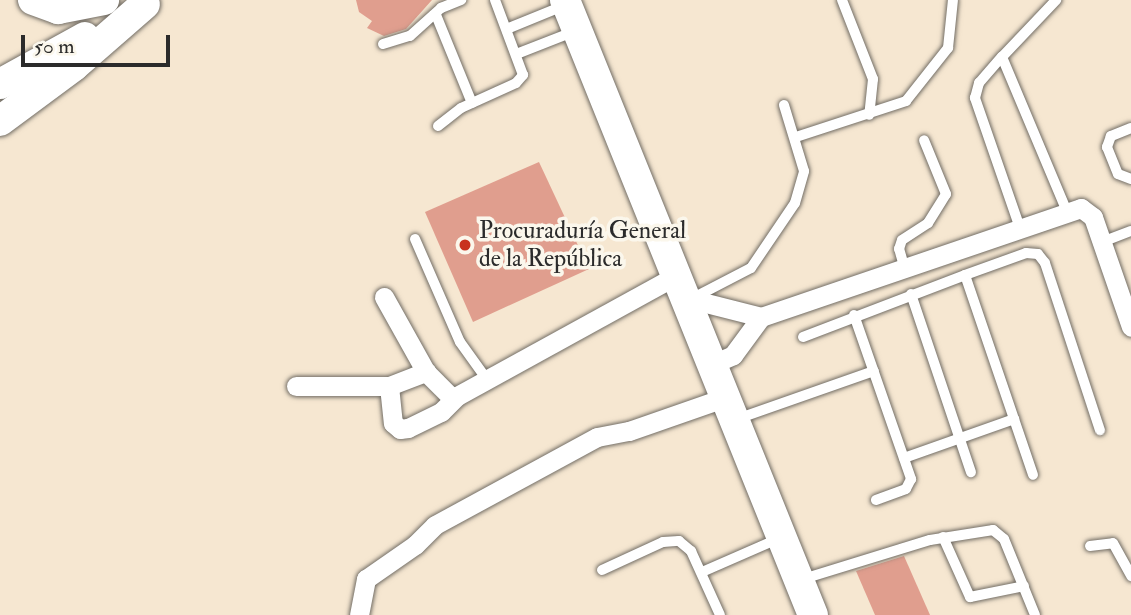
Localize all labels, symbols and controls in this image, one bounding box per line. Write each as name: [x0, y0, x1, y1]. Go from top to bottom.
scale bar: [24, 21, 173, 65]
text: 50 m: [34, 33, 75, 60]
place label: Procuraduría General de la República: [479, 217, 686, 273]
marker: Procuraduría General de la República: [457, 237, 473, 253]

